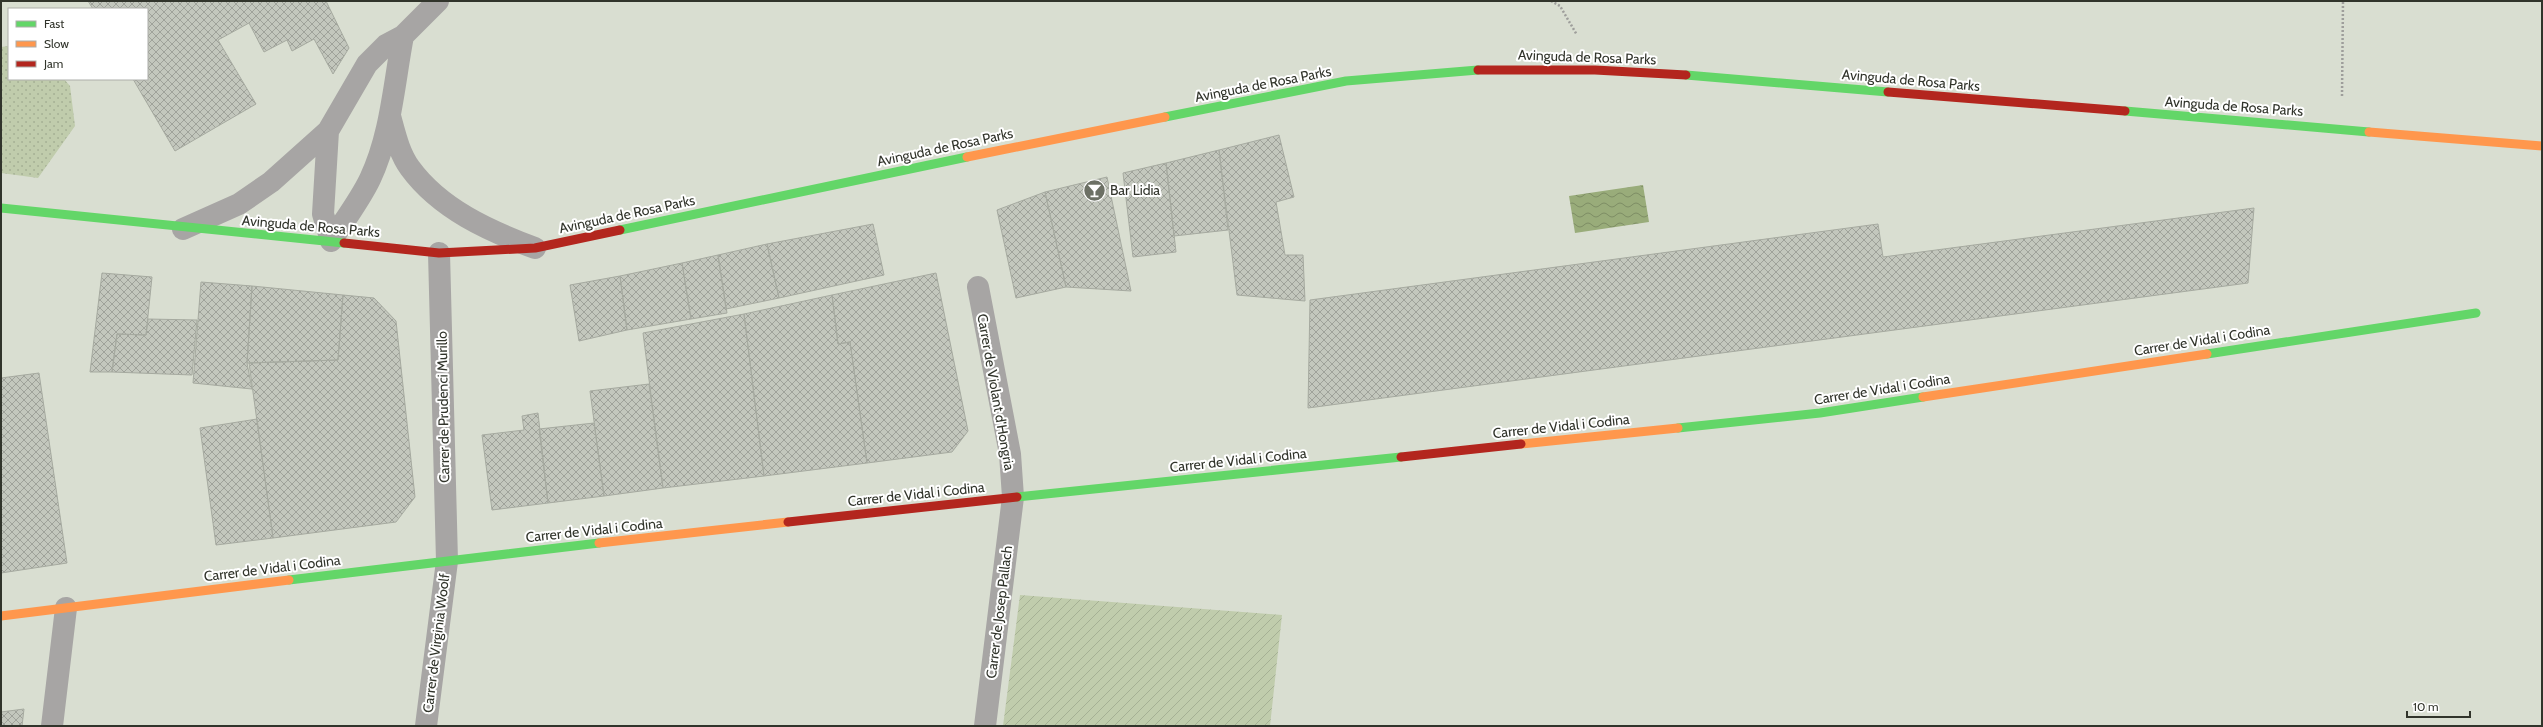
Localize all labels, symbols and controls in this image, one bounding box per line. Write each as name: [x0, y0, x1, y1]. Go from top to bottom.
legend: [8, 8, 148, 80]
text: Fast: [44, 16, 64, 31]
text: Slow: [44, 36, 69, 51]
street label: Avinguda de Rosa Parks: [1518, 46, 1657, 68]
text: Jam: [43, 56, 63, 71]
street label: Avinguda de Rosa Parks: [1193, 62, 1333, 106]
street label: Avinguda de Rosa Parks: [1841, 65, 1981, 95]
street label: Avinguda de Rosa Parks: [2164, 92, 2304, 120]
street label: Avinguda de Rosa Parks: [875, 124, 1015, 170]
bar icon: Bar Lidia: [1082, 177, 1108, 203]
place label: Bar Lidia: [1110, 181, 1160, 199]
street label: Avinguda de Rosa Parks: [557, 191, 697, 237]
street label: Avinguda de Rosa Parks: [241, 211, 381, 241]
street label: Carrer de Violant d'Hongria: [973, 312, 1019, 472]
street label: Carrer de Vidal i Codina: [2133, 320, 2272, 360]
street label: Carrer de Prudenci Murillo: [433, 331, 453, 483]
street label: Carrer de Vidal i Codina: [1813, 369, 1952, 409]
street label: Carrer de Vidal i Codina: [1492, 410, 1631, 442]
street label: Carrer de Vidal i Codina: [1169, 444, 1308, 476]
street label: Carrer de Vidal i Codina: [847, 478, 986, 510]
street label: Carrer de Vidal i Codina: [525, 514, 664, 546]
street label: Carrer de Josep Pallach: [982, 545, 1016, 679]
street label: Carrer de Vidal i Codina: [203, 551, 342, 585]
street label: Carrer de Virginia Woolf: [419, 572, 454, 714]
scale bar: [2407, 693, 2470, 719]
text: 10 m: [2413, 699, 2439, 714]

